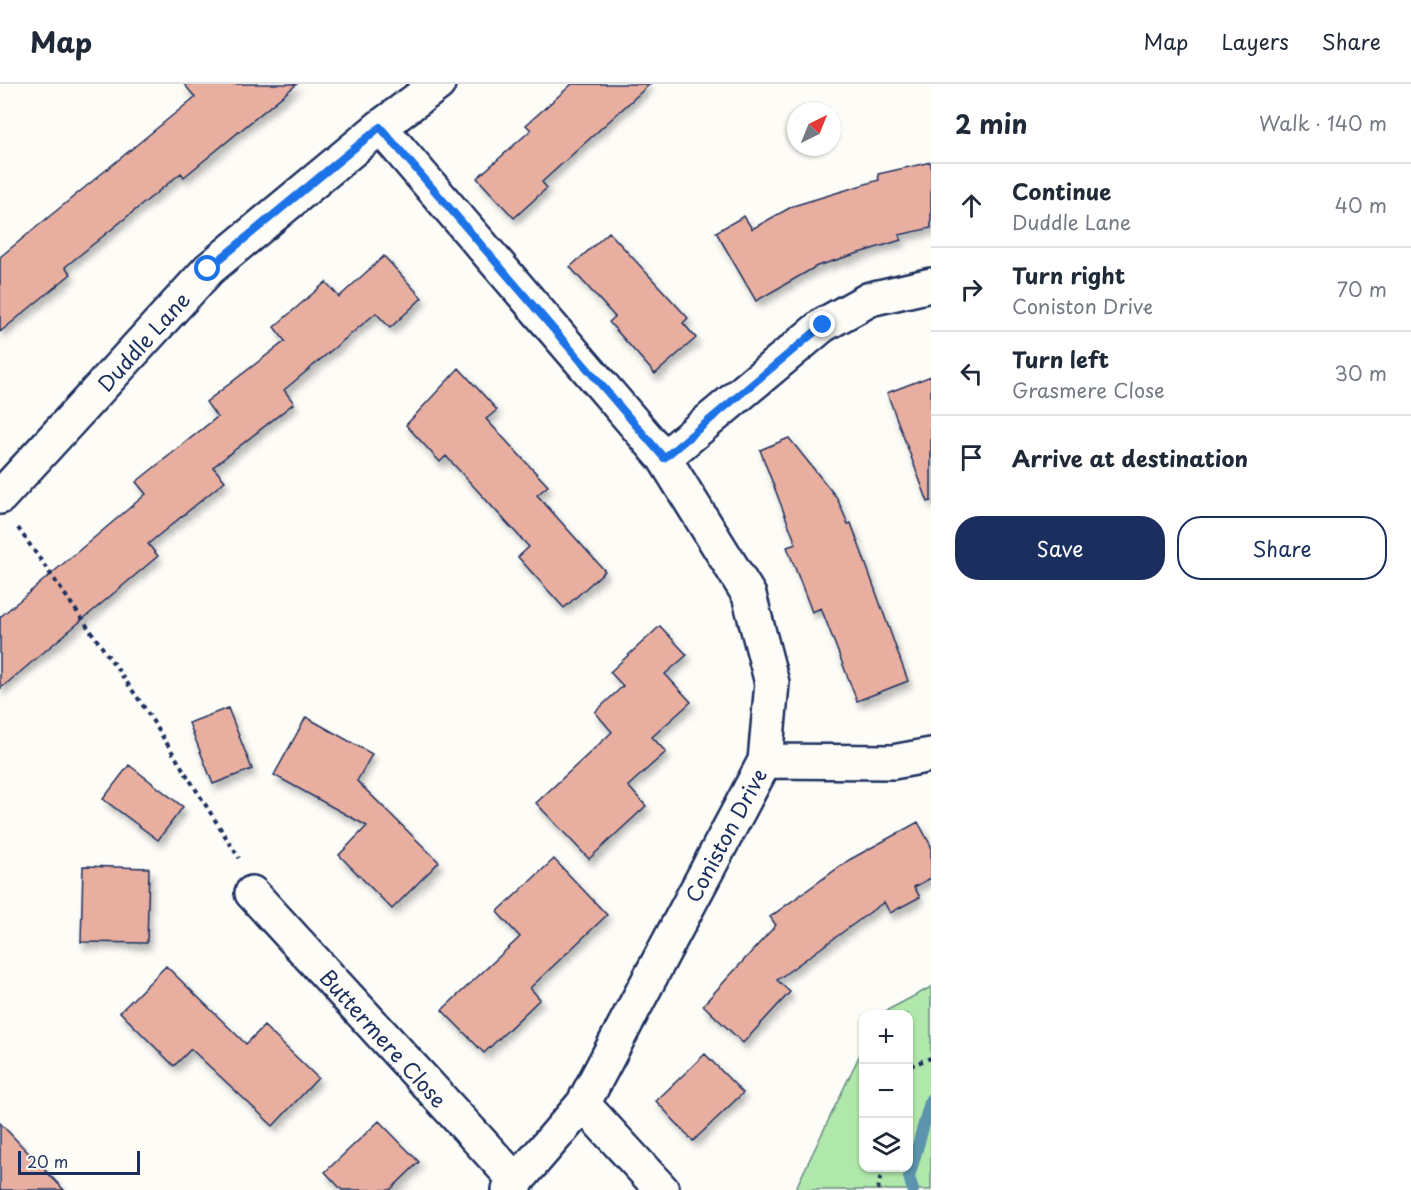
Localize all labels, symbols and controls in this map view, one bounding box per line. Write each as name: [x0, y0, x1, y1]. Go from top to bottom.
text: Map: [30, 20, 92, 63]
text: Map: [1144, 25, 1188, 57]
text: Layers: [1221, 25, 1289, 57]
text: Share: [1322, 25, 1381, 57]
north arrow: [787, 102, 841, 156]
text: 2 min: [955, 104, 1028, 143]
text: Walk · 140 m: [1259, 108, 1387, 138]
text: Continue: [1012, 174, 1111, 207]
icon: ahead: [955, 189, 988, 222]
text: 40 m: [1335, 190, 1387, 220]
text: Duddle Lane: [1012, 207, 1131, 237]
route start: [194, 255, 220, 281]
text: Turn right: [1012, 258, 1125, 291]
icon: right: [955, 273, 988, 306]
text: 70 m: [1337, 274, 1387, 304]
street label: Duddle Lane: [89, 284, 197, 398]
text: Coniston Drive: [1012, 291, 1153, 321]
route end: [809, 311, 835, 337]
text: Turn left: [1012, 342, 1109, 375]
icon: left: [955, 357, 988, 390]
text: 30 m: [1334, 358, 1387, 388]
text: Grasmere Close: [1012, 375, 1165, 405]
icon: arrive: [955, 441, 988, 474]
text: Arrive at destination: [1012, 441, 1248, 474]
button: Save: [955, 516, 1165, 580]
button: Share: [1177, 516, 1387, 580]
street label: Coniston Drive: [676, 762, 774, 908]
street label: Buttermere Close: [313, 962, 455, 1114]
map controls: [859, 1010, 913, 1172]
button: +: [859, 1010, 913, 1064]
button: −: [859, 1064, 913, 1118]
button: layers: [859, 1118, 913, 1172]
scale bar: [18, 1148, 140, 1176]
text: 20 m: [27, 1149, 68, 1173]

